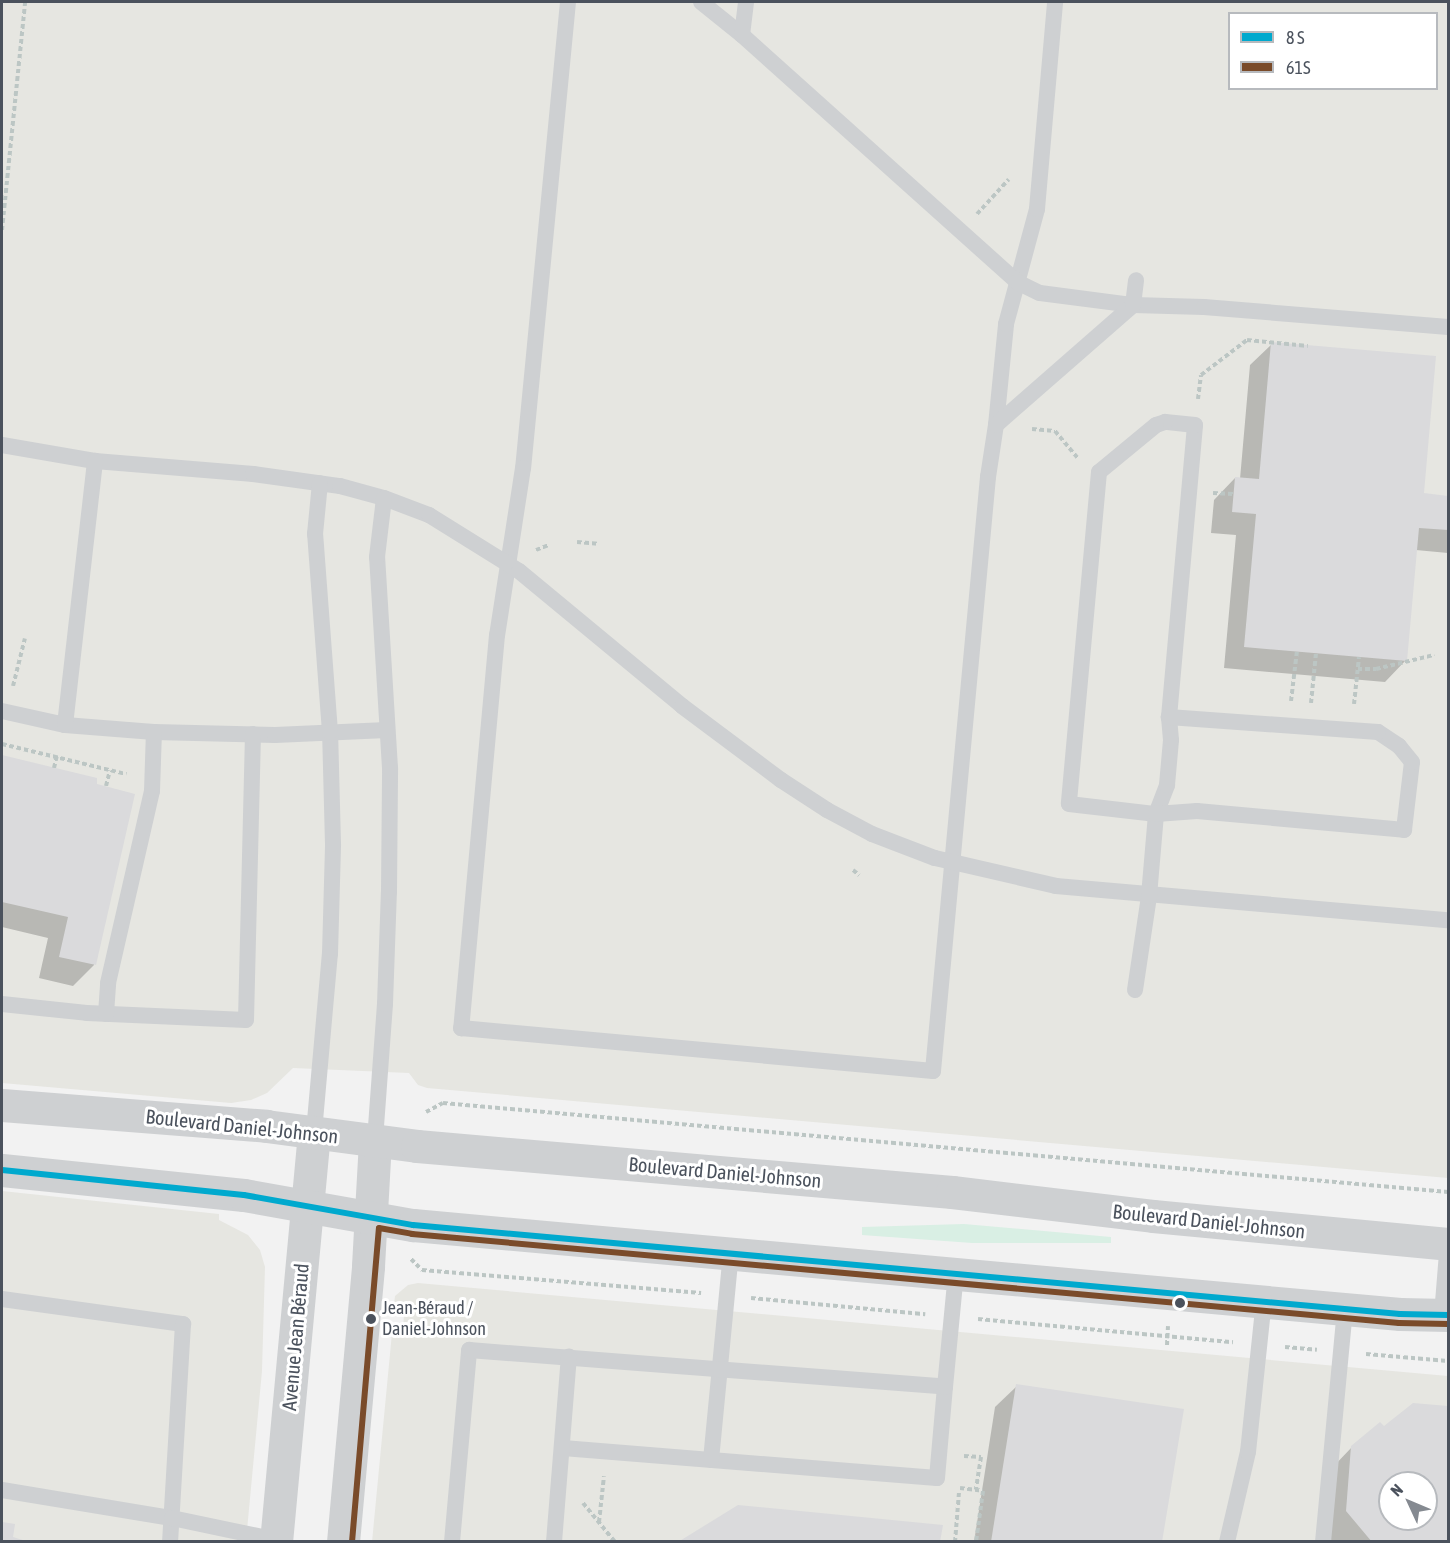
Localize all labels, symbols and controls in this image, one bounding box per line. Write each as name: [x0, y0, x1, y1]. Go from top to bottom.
legend: [1228, 12, 1438, 90]
text: 8 S: [1286, 27, 1305, 48]
text: 61S: [1286, 57, 1310, 78]
street label: Boulevard Daniel-Johnson: [145, 1104, 339, 1148]
street label: Boulevard Daniel-Johnson: [628, 1152, 822, 1192]
street label: Boulevard Daniel-Johnson: [1112, 1199, 1306, 1243]
street label: Avenue Jean Béraud: [277, 1262, 313, 1412]
unlabelled marker: [1174, 1297, 1186, 1309]
place label: Jean-Béraud / Daniel-Johnson: [382, 1298, 486, 1340]
marker: Jean-Béraud / Daniel-Johnson: [365, 1313, 377, 1325]
north arrow: [1378, 1471, 1438, 1531]
text: N: [1387, 1480, 1406, 1500]

